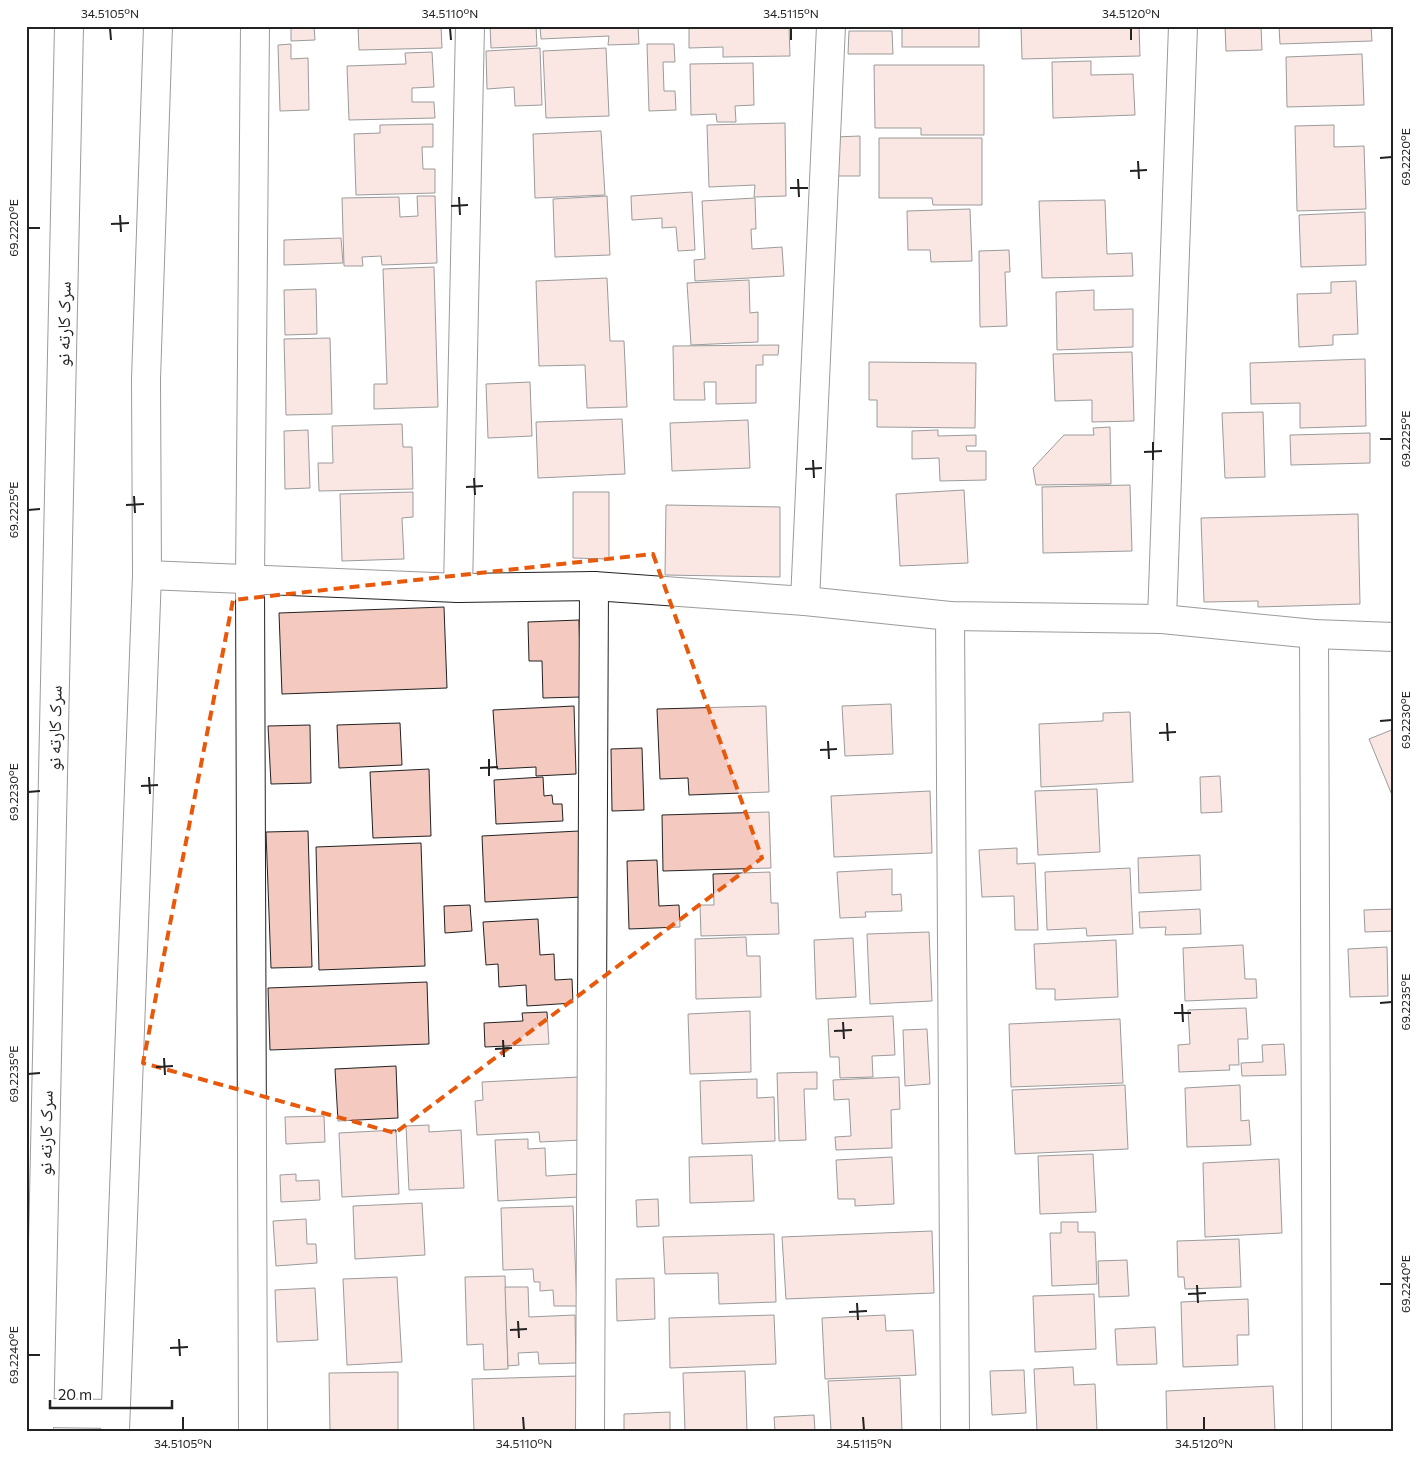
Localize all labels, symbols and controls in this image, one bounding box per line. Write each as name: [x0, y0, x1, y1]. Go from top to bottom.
text: 34.5105°N: [81, 6, 139, 20]
text: 34.5110°N: [422, 6, 478, 20]
text: 34.5115°N: [763, 6, 819, 20]
text: 34.5120°N: [1102, 6, 1160, 20]
text: 69.2220°E: [1398, 128, 1412, 186]
text: 69.2220°E: [6, 199, 20, 257]
street label: سرک کارته نو: [51, 281, 75, 367]
text: 69.2225°E: [1398, 411, 1412, 467]
text: 69.2225°E: [6, 482, 20, 538]
street label: سرک کارته نو: [42, 685, 66, 771]
text: 69.2230°E: [1398, 691, 1412, 749]
text: 69.2230°E: [6, 763, 20, 821]
text: 69.2235°E: [1398, 974, 1412, 1030]
text: 69.2235°E: [6, 1046, 20, 1102]
street label: سرک کارته نو: [33, 1090, 57, 1176]
text: 69.2240°E: [1398, 1255, 1412, 1313]
text: 69.2240°E: [6, 1326, 20, 1384]
scale bar: [50, 1377, 172, 1409]
text: 20 m: [58, 1385, 92, 1403]
text: 34.5105°N: [154, 1436, 212, 1450]
text: 34.5110°N: [496, 1436, 552, 1450]
text: 34.5115°N: [836, 1436, 892, 1450]
text: 34.5120°N: [1175, 1436, 1233, 1450]

